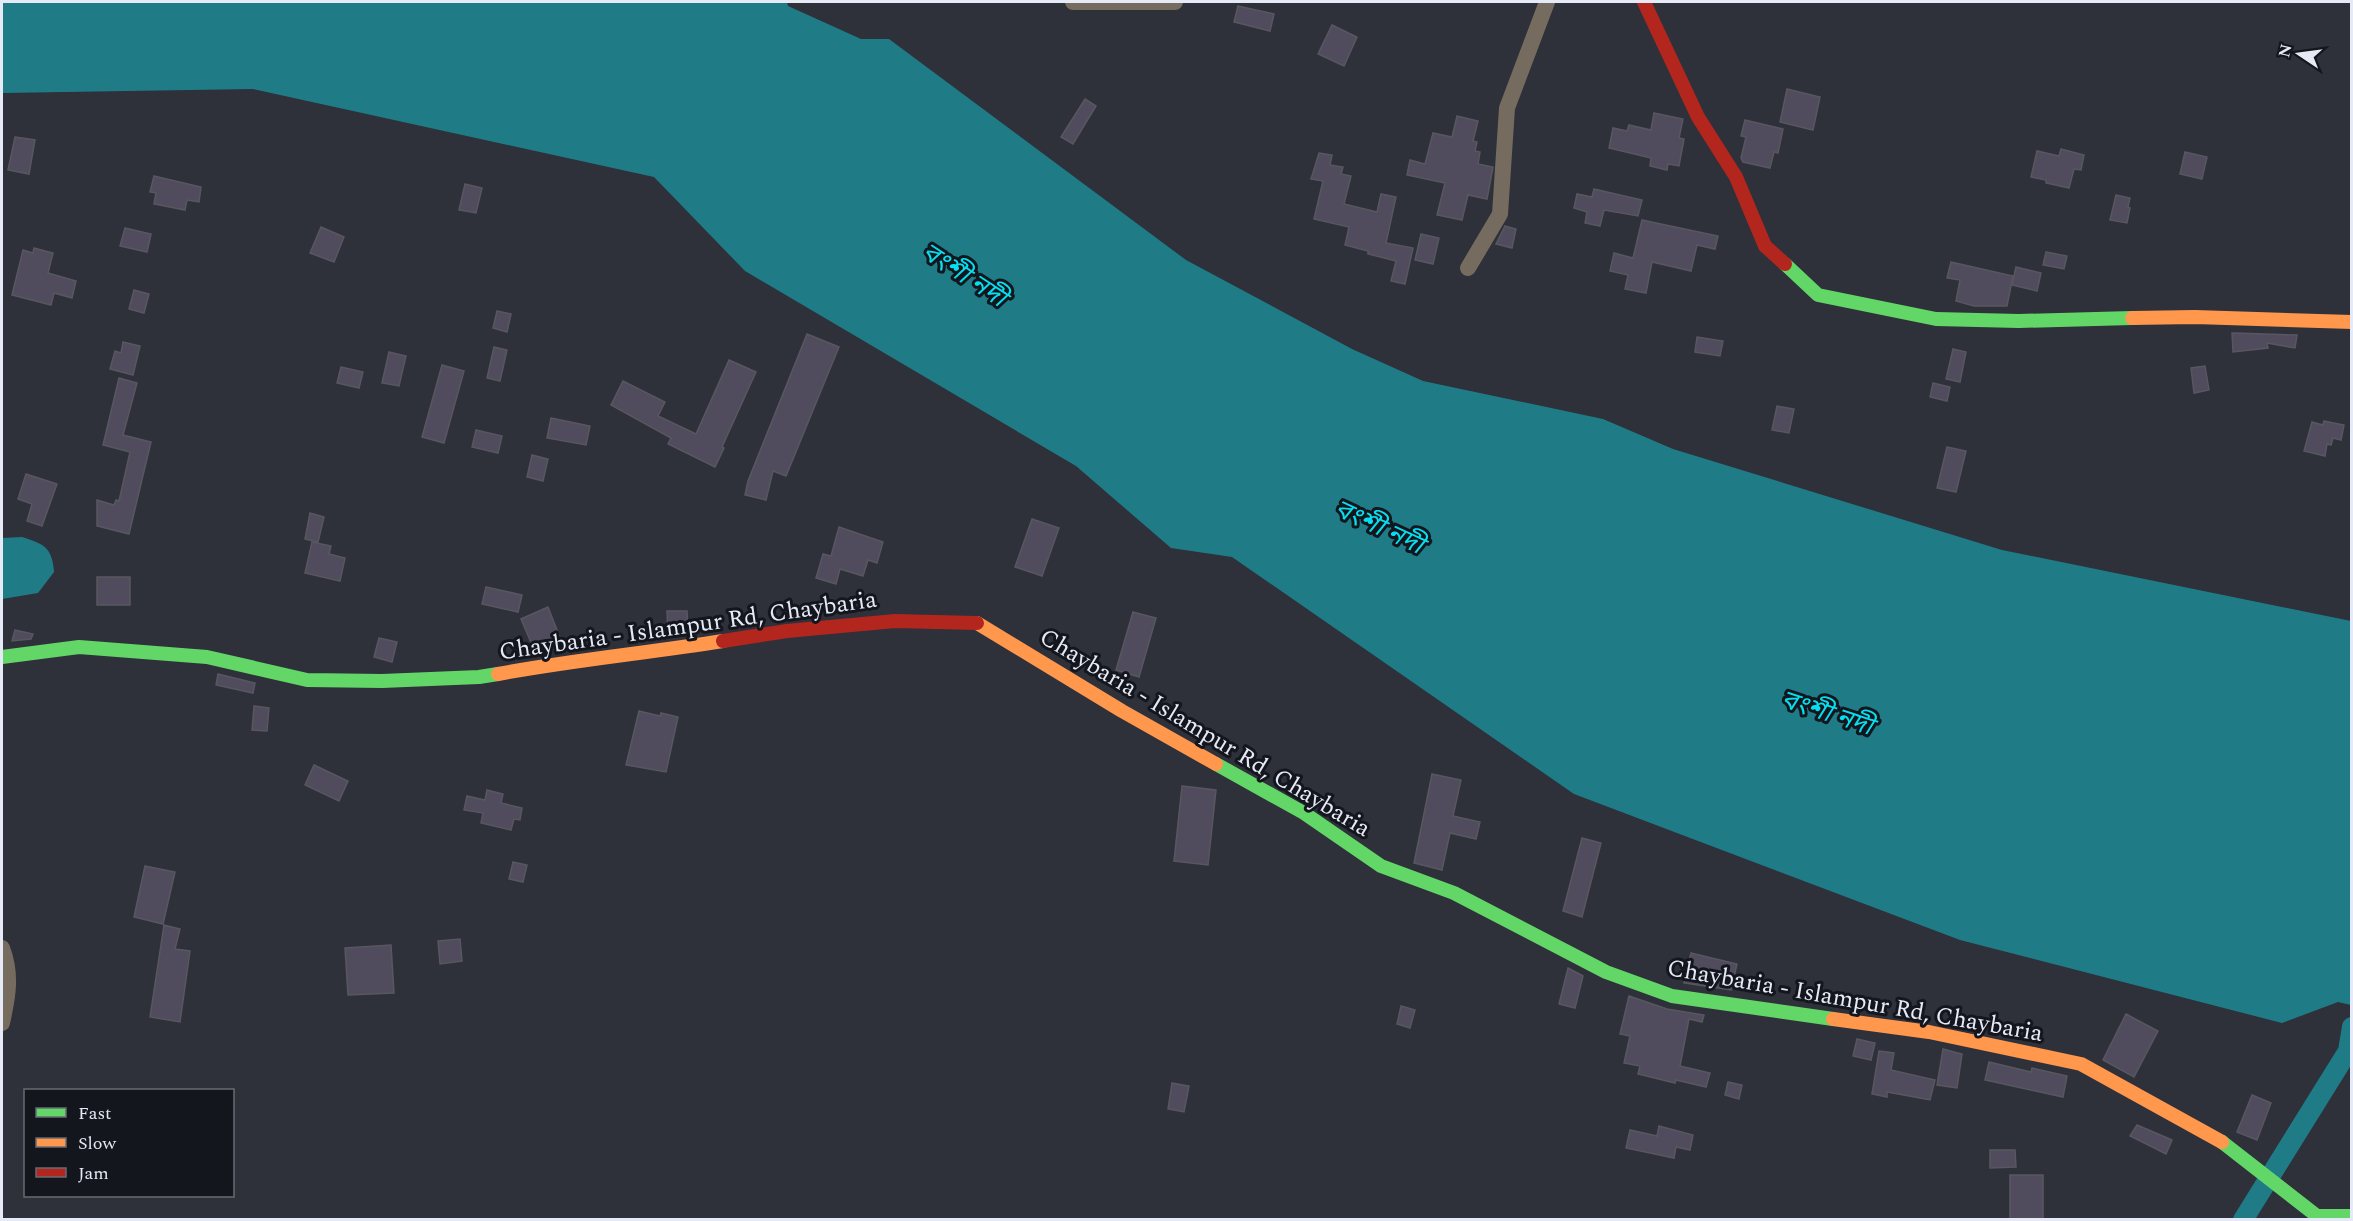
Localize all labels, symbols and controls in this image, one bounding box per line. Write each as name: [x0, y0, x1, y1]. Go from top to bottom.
north arrow: [2269, 24, 2329, 84]
text: N: [2272, 42, 2299, 60]
water label: বংশী নদী: [913, 232, 1019, 320]
water label: বংশী নদী: [1328, 489, 1435, 567]
street label: Chaybaria - Islampur Rd, Chaybaria: [497, 582, 879, 670]
street label: Chaybaria - Islampur Rd, Chaybaria: [1032, 619, 1378, 847]
water label: বংশী নদী: [1776, 679, 1883, 748]
street label: Chaybaria - Islampur Rd, Chaybaria: [1664, 950, 2046, 1052]
legend: [24, 1089, 234, 1197]
text: Fast: [78, 1100, 111, 1127]
text: Slow: [78, 1130, 117, 1157]
text: Jam: [78, 1160, 109, 1187]

